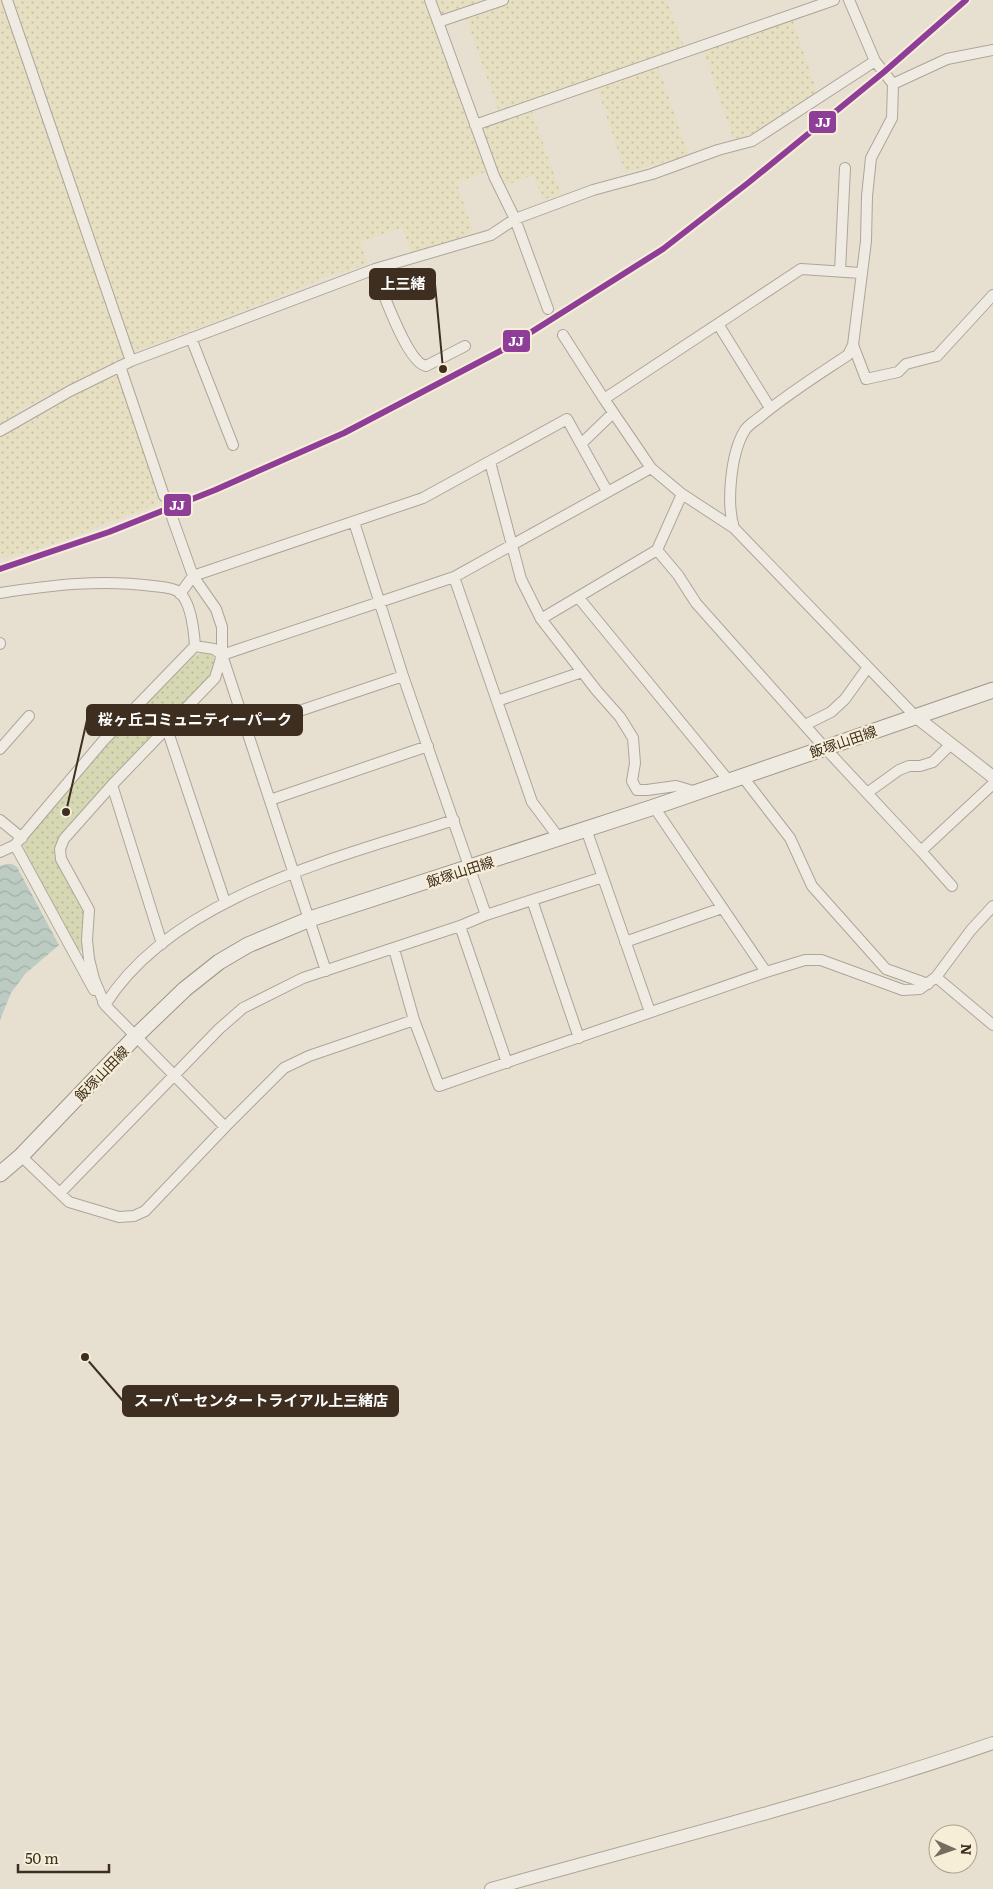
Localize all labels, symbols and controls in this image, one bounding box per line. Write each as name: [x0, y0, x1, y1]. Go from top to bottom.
line badge: JJ: [808, 110, 837, 134]
text: JJ: [815, 111, 831, 131]
callout: 上三緒: [370, 269, 435, 299]
text: 上三緒: [380, 271, 426, 294]
line badge: JJ: [502, 329, 531, 353]
text: JJ: [508, 330, 524, 350]
line badge: JJ: [163, 493, 192, 517]
text: JJ: [169, 494, 185, 514]
callout: 桜ヶ丘コミュニティーパーク: [87, 705, 302, 735]
text: 桜ヶ丘コミュニティーパーク: [98, 707, 292, 730]
street label: 飯塚山田線: [807, 720, 879, 762]
street label: 飯塚山田線: [424, 851, 496, 891]
street label: 飯塚山田線: [69, 1041, 133, 1105]
callout: スーパーセンタートライアル上三緒店: [123, 1386, 398, 1416]
text: スーパーセンタートライアル上三緒店: [134, 1388, 388, 1411]
north arrow: [928, 1824, 978, 1874]
scale bar: [18, 1842, 109, 1874]
text: N: [957, 1843, 977, 1856]
text: 50 m: [25, 1846, 59, 1869]

